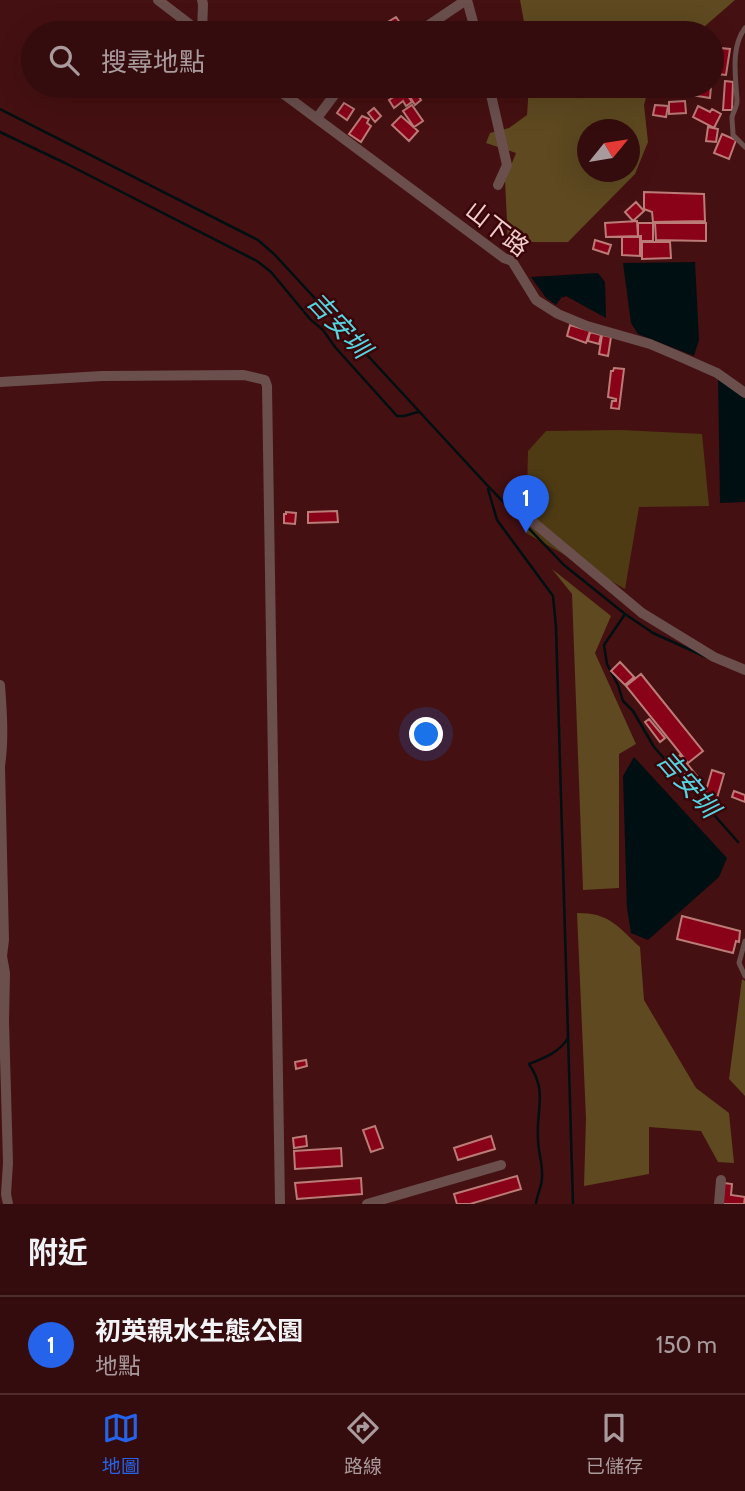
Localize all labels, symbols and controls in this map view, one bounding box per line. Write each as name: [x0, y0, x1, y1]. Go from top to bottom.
search box: [21, 21, 724, 98]
icon: search: [45, 41, 83, 79]
text: 搜尋地點: [101, 46, 205, 78]
north arrow: [577, 119, 640, 182]
street label: 山下路: [460, 195, 535, 262]
water label: 吉安圳: [301, 286, 380, 367]
pin: 1: [503, 475, 549, 533]
your location: [409, 717, 443, 751]
water label: 吉安圳: [650, 744, 728, 827]
text: 附近: [28, 1234, 88, 1271]
text: 初英親水生態公園: [95, 1315, 303, 1347]
text: 1: [47, 1331, 55, 1359]
text: 150 m: [656, 1331, 717, 1359]
text: 地點: [95, 1352, 141, 1380]
tab: 地圖: [102, 1409, 140, 1478]
tab: 路線: [344, 1409, 382, 1478]
tab: 已儲存: [586, 1409, 643, 1478]

